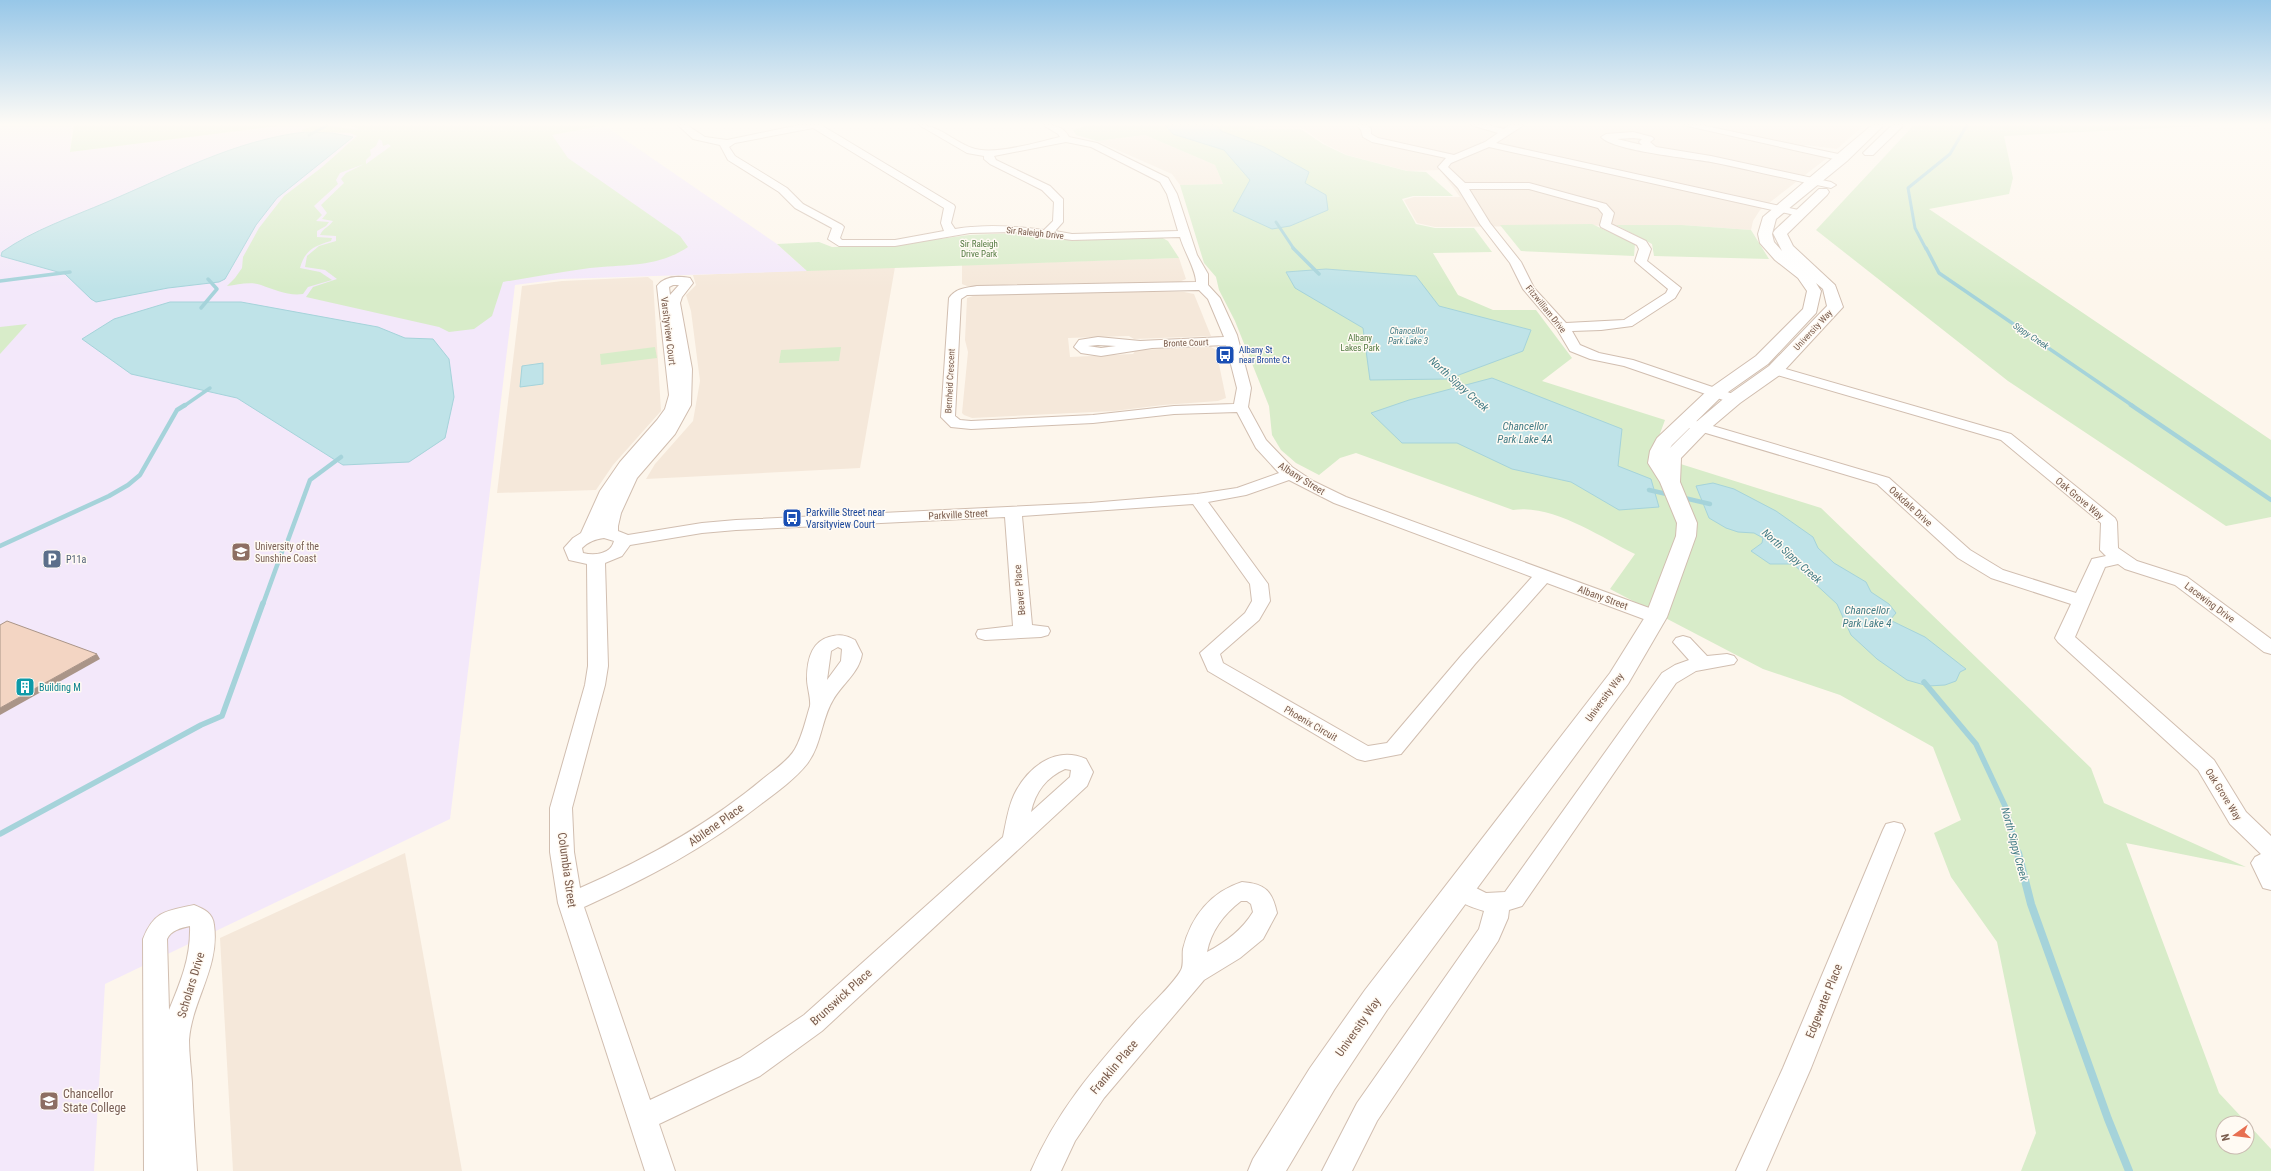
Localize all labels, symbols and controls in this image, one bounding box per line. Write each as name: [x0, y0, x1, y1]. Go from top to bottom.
street label: Sir Raleigh Drive: [1006, 225, 1064, 241]
park label: Sir Raleigh Drive Park: [960, 239, 998, 259]
street label: Fitzwilliam Drive: [1524, 283, 1568, 335]
street label: Varsityview Court: [659, 296, 678, 366]
street label: University Way: [1792, 308, 1834, 352]
water label: Sippy Creek: [2011, 321, 2051, 352]
water label: Chancellor Park Lake 3: [1388, 326, 1429, 346]
park label: Albany Lakes Park: [1341, 333, 1380, 353]
street label: Bronte Court: [1163, 337, 1209, 349]
bus stop icon: Albany St near Bronte Ct: [1214, 344, 1236, 366]
place label: Albany St near Bronte Ct: [1239, 345, 1290, 365]
street label: Bernheid Crescent: [943, 348, 957, 414]
water label: North Sippy Creek: [1426, 354, 1491, 415]
water label: Chancellor Park Lake 4A: [1497, 420, 1553, 446]
street label: Albany Street: [1277, 460, 1327, 497]
street label: Oak Grove Way: [2054, 475, 2106, 522]
street label: Oakdale Drive: [1887, 484, 1935, 529]
bus stop icon: Parkville Street near Varsityview Court: [781, 507, 803, 529]
place label: Parkville Street near Varsityview Court: [806, 507, 885, 530]
street label: Parkville Street: [928, 507, 988, 522]
water label: North Sippy Creek: [1759, 526, 1824, 587]
school or university icon: University of the Sunshine Coast: [230, 541, 252, 563]
place label: University of the Sunshine Coast: [255, 541, 319, 564]
parking icon: P11a: [41, 548, 63, 570]
place label: P11a: [66, 554, 86, 565]
street label: Beaver Place: [1012, 564, 1027, 616]
street label: Lacewing Drive: [2183, 580, 2237, 625]
street label: Albany Street: [1576, 583, 1629, 612]
water label: Chancellor Park Lake 4: [1842, 604, 1892, 630]
street label: University Way: [1583, 671, 1626, 724]
building icon: Building M: [14, 676, 36, 698]
place label: Building M: [39, 682, 81, 693]
street label: Phoenix Circuit: [1282, 704, 1339, 743]
street label: Oak Grove Way: [2203, 766, 2244, 822]
street label: Abilene Place: [686, 801, 747, 849]
water label: North Sippy Creek: [1998, 806, 2031, 883]
street label: Columbia Street: [555, 832, 579, 909]
street label: Scholars Drive: [174, 950, 208, 1020]
street label: Edgewater Place: [1803, 962, 1845, 1040]
street label: Brunswick Place: [807, 965, 875, 1028]
street label: University Way: [1333, 995, 1383, 1059]
street label: Franklin Place: [1087, 1037, 1141, 1097]
place label: Chancellor State College: [63, 1087, 126, 1115]
school or university icon: Chancellor State College: [38, 1090, 60, 1112]
north arrow: [2215, 1115, 2255, 1155]
text: N: [2219, 1132, 2233, 1142]

